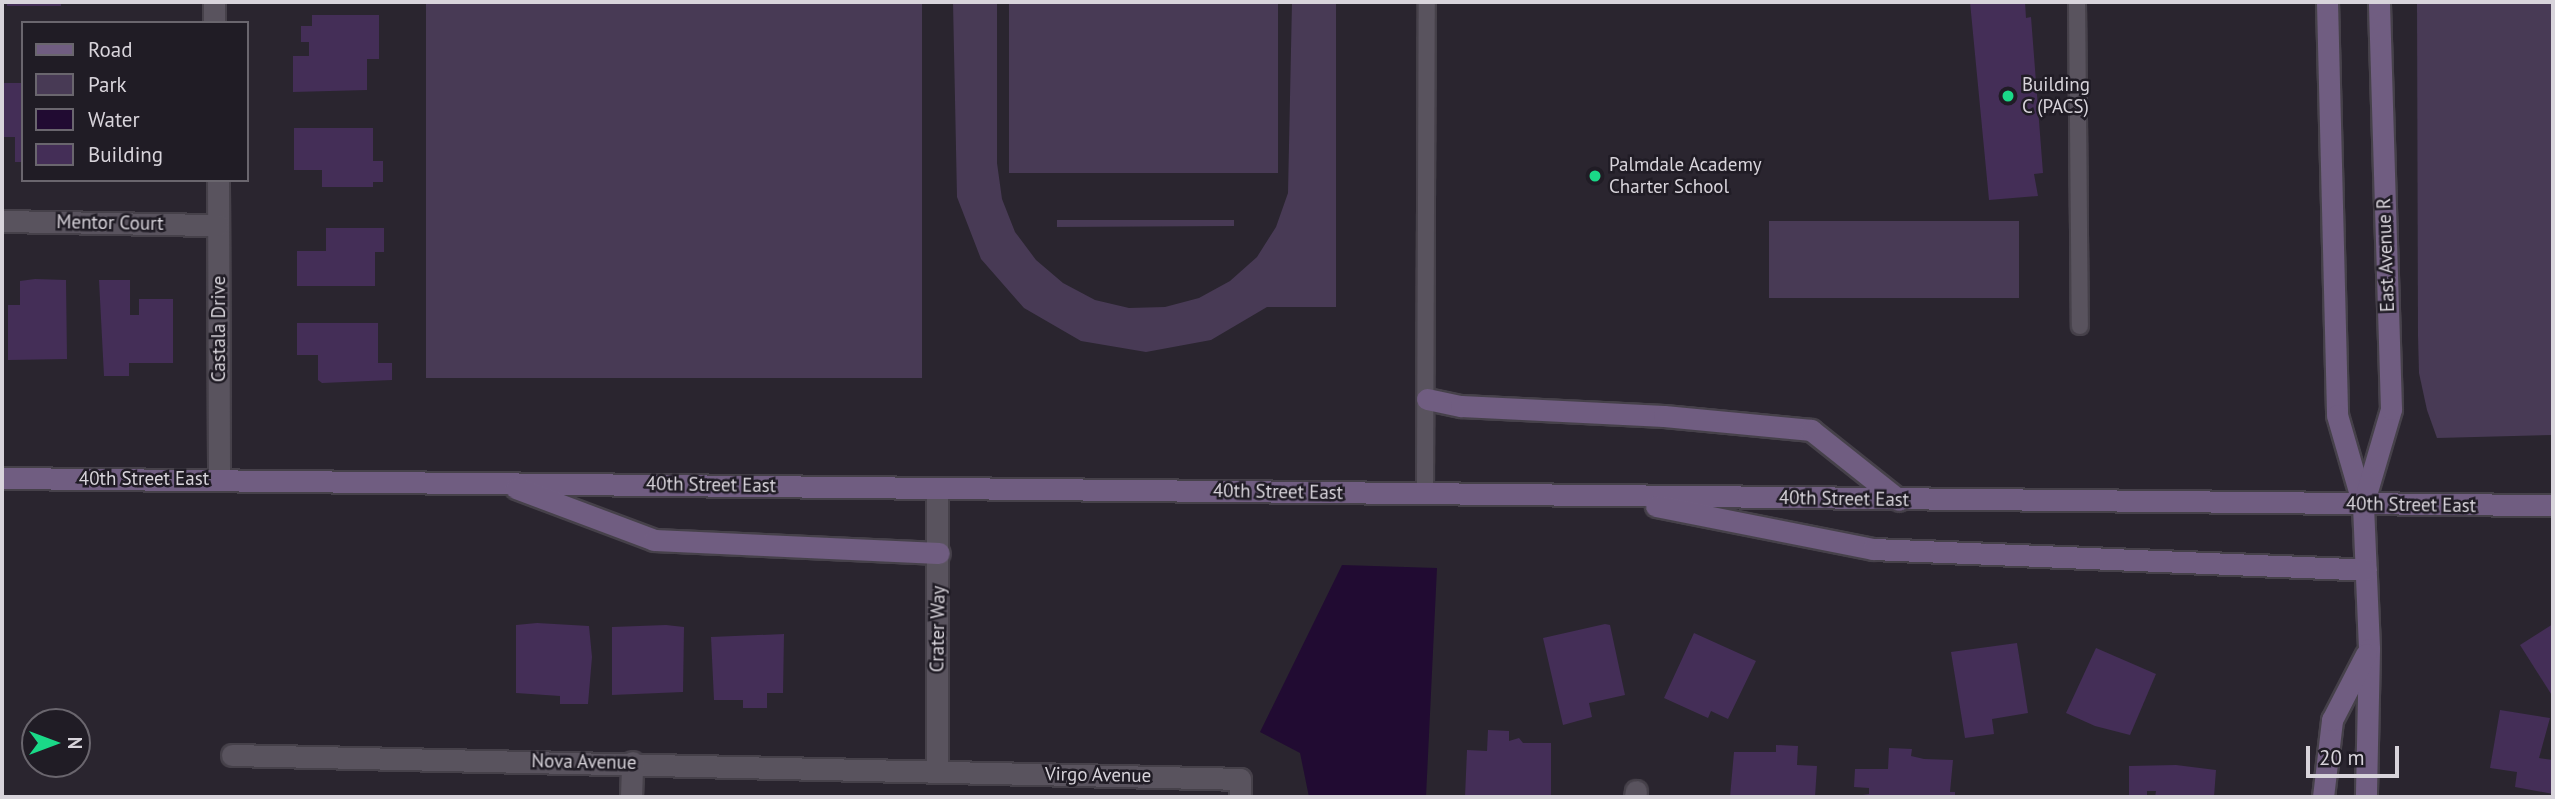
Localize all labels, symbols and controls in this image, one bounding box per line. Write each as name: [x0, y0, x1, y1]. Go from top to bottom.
legend: [21, 21, 248, 182]
text: Road: [88, 36, 132, 63]
text: Park: [88, 71, 127, 98]
place label: Building C (PACS): [2022, 74, 2090, 118]
marker: Building C (PACS): [2000, 88, 2016, 104]
text: Water: [88, 106, 140, 133]
text: Building: [88, 141, 163, 168]
place label: Palmdale Academy Charter School: [1609, 154, 1762, 198]
marker: Palmdale Academy Charter School: [1587, 168, 1603, 184]
street label: East Avenue R: [2373, 197, 2399, 313]
street label: Mentor Court: [56, 211, 164, 235]
street label: Castala Drive: [208, 276, 230, 382]
street label: 40th Street East: [79, 468, 209, 490]
street label: 40th Street East: [646, 472, 776, 498]
street label: 40th Street East: [1213, 479, 1343, 505]
street label: 40th Street East: [1779, 486, 1909, 512]
street label: 40th Street East: [2346, 492, 2476, 518]
street label: Crater Way: [926, 585, 950, 673]
north arrow: [21, 708, 91, 778]
scale bar: [2310, 732, 2403, 776]
text: N: [63, 737, 87, 749]
text: 20 m: [2319, 744, 2365, 771]
street label: Nova Avenue: [531, 750, 637, 774]
street label: Virgo Avenue: [1044, 763, 1152, 787]

